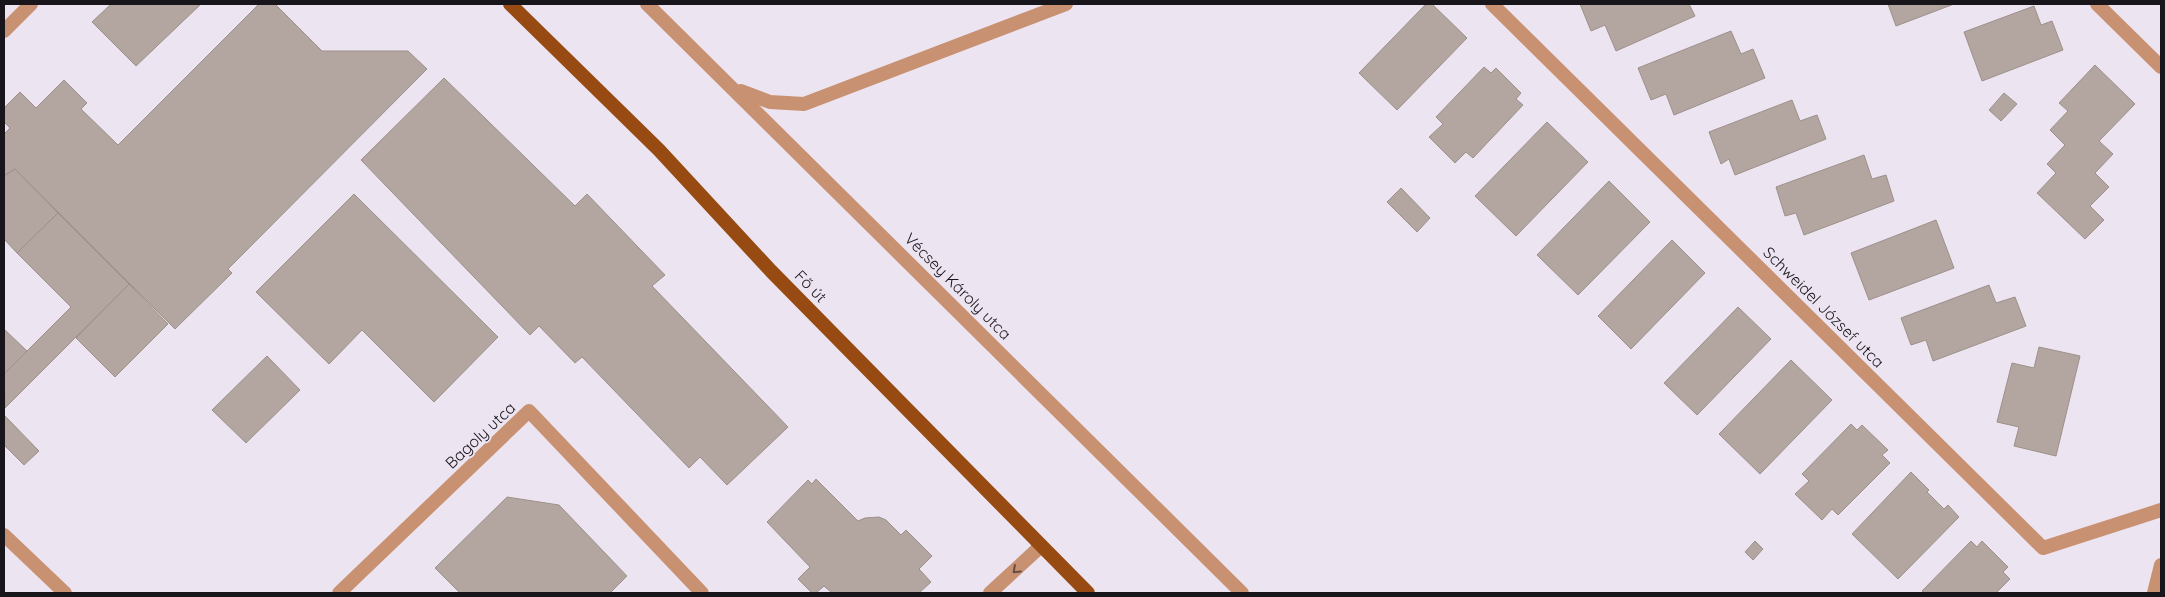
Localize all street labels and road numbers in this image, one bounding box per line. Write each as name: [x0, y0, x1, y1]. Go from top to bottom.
street label: Vécsey Károly utca: [900, 228, 1016, 344]
street label: Schweidel József utca: [1759, 242, 1889, 372]
street label: Fő út: [791, 266, 831, 306]
street label: Bagoly utca: [441, 397, 519, 473]

